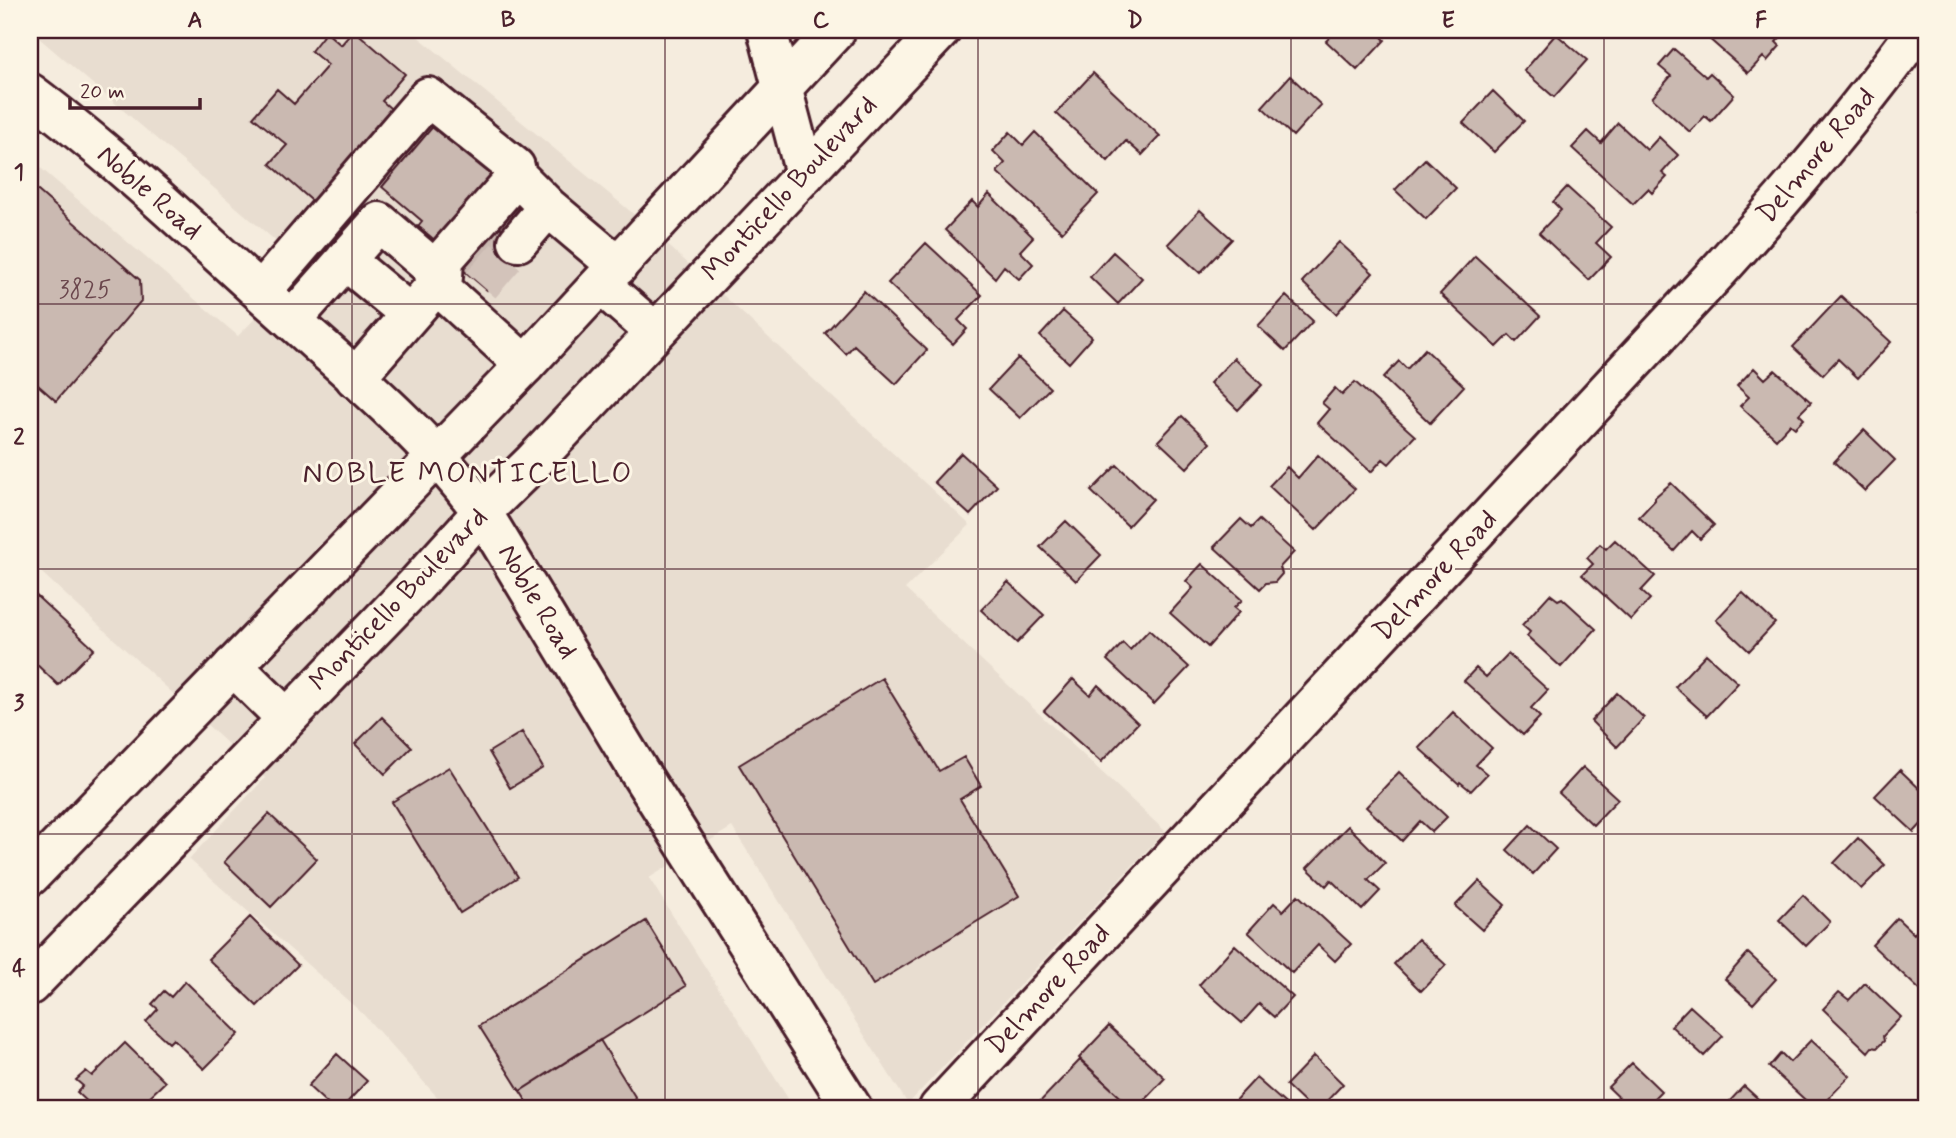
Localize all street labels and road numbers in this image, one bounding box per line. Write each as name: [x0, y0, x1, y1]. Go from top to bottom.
street label: Delmore Road: [1749, 80, 1885, 232]
street label: Monticello Boulevard: [694, 88, 886, 290]
street label: Noble Road: [89, 137, 209, 249]
street label: Monticello Boulevard: [302, 500, 496, 700]
street label: Delmore Road: [1366, 502, 1506, 650]
street label: Noble Road: [488, 538, 586, 666]
street label: Delmore Road: [979, 916, 1119, 1064]

